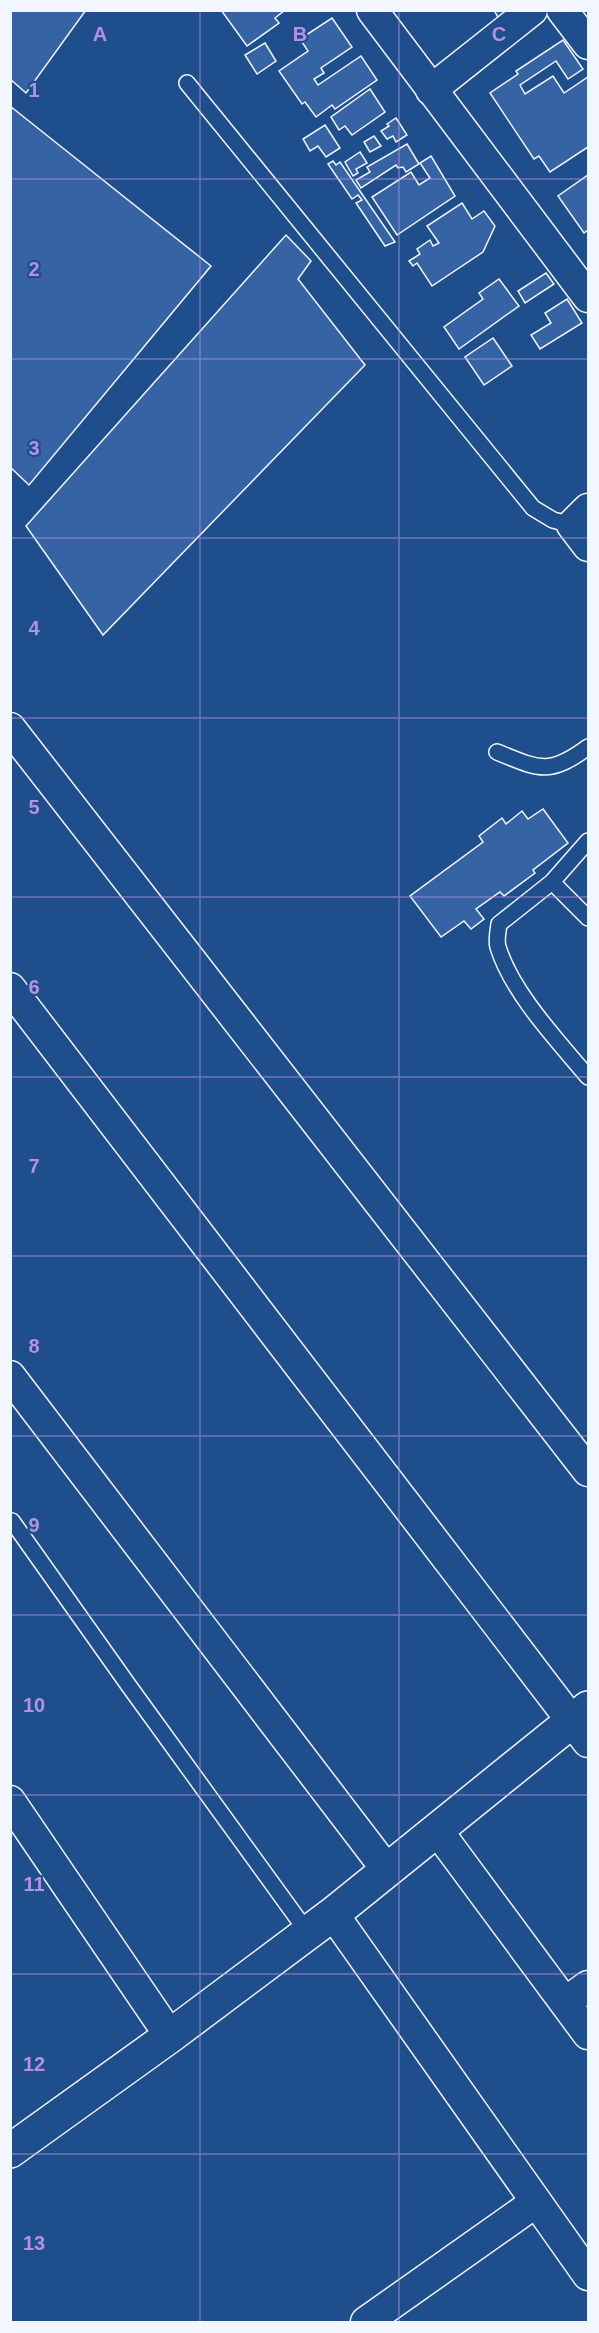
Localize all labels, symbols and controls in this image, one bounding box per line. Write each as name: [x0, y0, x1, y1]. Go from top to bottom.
text: A: [93, 23, 107, 45]
text: B: [293, 23, 307, 45]
text: C: [492, 23, 506, 45]
text: 1: [28, 79, 40, 101]
text: 2: [28, 258, 40, 280]
text: 3: [28, 437, 40, 459]
text: 4: [28, 617, 40, 639]
text: 5: [28, 796, 40, 818]
text: 6: [28, 976, 40, 998]
text: 7: [28, 1155, 40, 1177]
text: 8: [28, 1335, 40, 1357]
text: 9: [28, 1514, 40, 1536]
text: 10: [23, 1694, 45, 1716]
text: 11: [23, 1873, 45, 1895]
text: 12: [23, 2053, 45, 2075]
text: 13: [23, 2232, 45, 2254]

